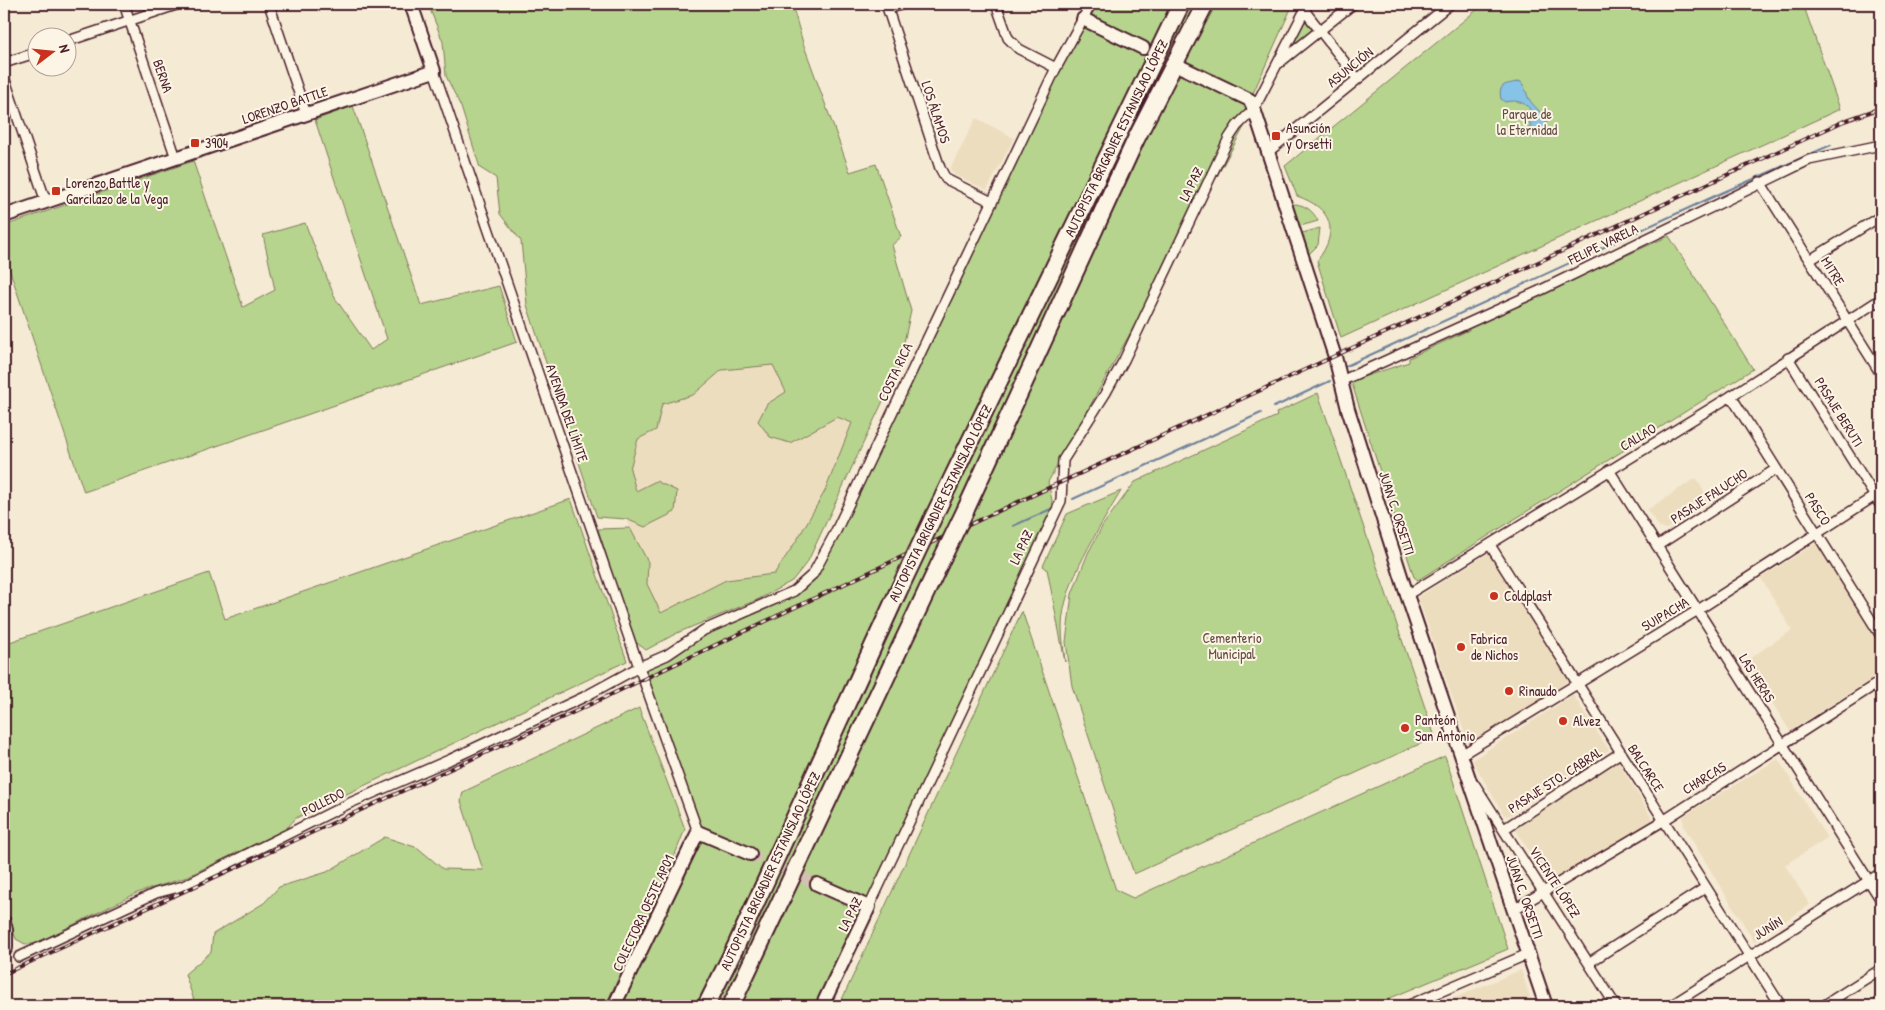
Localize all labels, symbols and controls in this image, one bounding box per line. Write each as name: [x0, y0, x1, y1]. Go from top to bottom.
north arrow: [28, 28, 78, 78]
street label: AUTOPISTA BRIGADIER ESTANISLAO LÓPEZ: [1059, 36, 1172, 240]
text: N: [55, 42, 75, 55]
street label: ASUNCIÓN: [1322, 42, 1377, 91]
street label: BERNA: [149, 57, 178, 95]
street label: LOS ÁLAMOS: [918, 78, 956, 146]
street label: LORENZO BATTLE: [239, 81, 330, 128]
park label: Parque de la Eternidad: [1497, 104, 1558, 139]
place label: Asunción y Orsetti: [1286, 118, 1332, 154]
marker: Asunción y Orsetti: [1270, 130, 1282, 142]
place label: 3904: [205, 133, 228, 152]
marker: 3904: [189, 137, 201, 149]
street label: LA PAZ: [1174, 163, 1207, 204]
place label: Lorenzo Battle y Garcilazo de la Vega: [66, 173, 169, 209]
marker: Lorenzo Battle y Garcilazo de la Vega: [50, 185, 62, 197]
street label: FELIPE VARELA: [1564, 218, 1641, 269]
street label: MITRE: [1817, 253, 1850, 289]
street label: COSTA RICA: [873, 339, 916, 404]
street label: AVENIDA DEL LÍMITE: [542, 361, 593, 464]
street label: PASAJE BERUTI: [1811, 373, 1868, 450]
street label: AUTOPISTA BRIGADIER ESTANISLAO LÓPEZ: [883, 401, 996, 605]
street label: CALLAO: [1616, 418, 1660, 455]
street label: PASAJE FALUCHO: [1666, 463, 1751, 528]
street label: JUAN C. ORSETTI: [1375, 468, 1420, 557]
street label: PASCO: [1801, 489, 1836, 529]
street label: LA PAZ: [1004, 526, 1037, 567]
place label: Coldplast: [1504, 586, 1552, 606]
marker: Coldplast: [1488, 590, 1500, 602]
street label: SUIPACHA: [1638, 592, 1692, 635]
park label: Cementerio Municipal: [1202, 628, 1262, 664]
place label: Fabrica de Nichos: [1470, 629, 1518, 664]
marker: Fabrica de Nichos: [1455, 641, 1467, 653]
street label: LAS HERAS: [1735, 650, 1780, 706]
place label: Rinaudo: [1519, 681, 1557, 700]
marker: Rinaudo: [1503, 685, 1515, 697]
place label: Panteón San Antonio: [1415, 710, 1476, 745]
place label: Alvez: [1573, 711, 1601, 730]
marker: Alvez: [1557, 715, 1569, 727]
marker: Panteón San Antonio: [1399, 722, 1411, 734]
street label: BALCARCE: [1624, 740, 1669, 795]
street label: PASAJE STO. CABRAL: [1504, 742, 1605, 817]
street label: CHARCAS: [1678, 756, 1730, 798]
street label: AUTOPISTA BRIGADIER ESTANISLAO LÓPEZ: [715, 768, 824, 973]
street label: POLLEDO: [298, 783, 348, 820]
street label: VICENTE LÓPEZ: [1525, 842, 1586, 921]
street label: COLECTORA OESTE AP01: [607, 851, 678, 974]
street label: JUAN C. ORSETTI: [1502, 852, 1549, 941]
street label: LA PAZ: [833, 893, 866, 934]
street label: JUNÍN: [1750, 911, 1786, 944]

